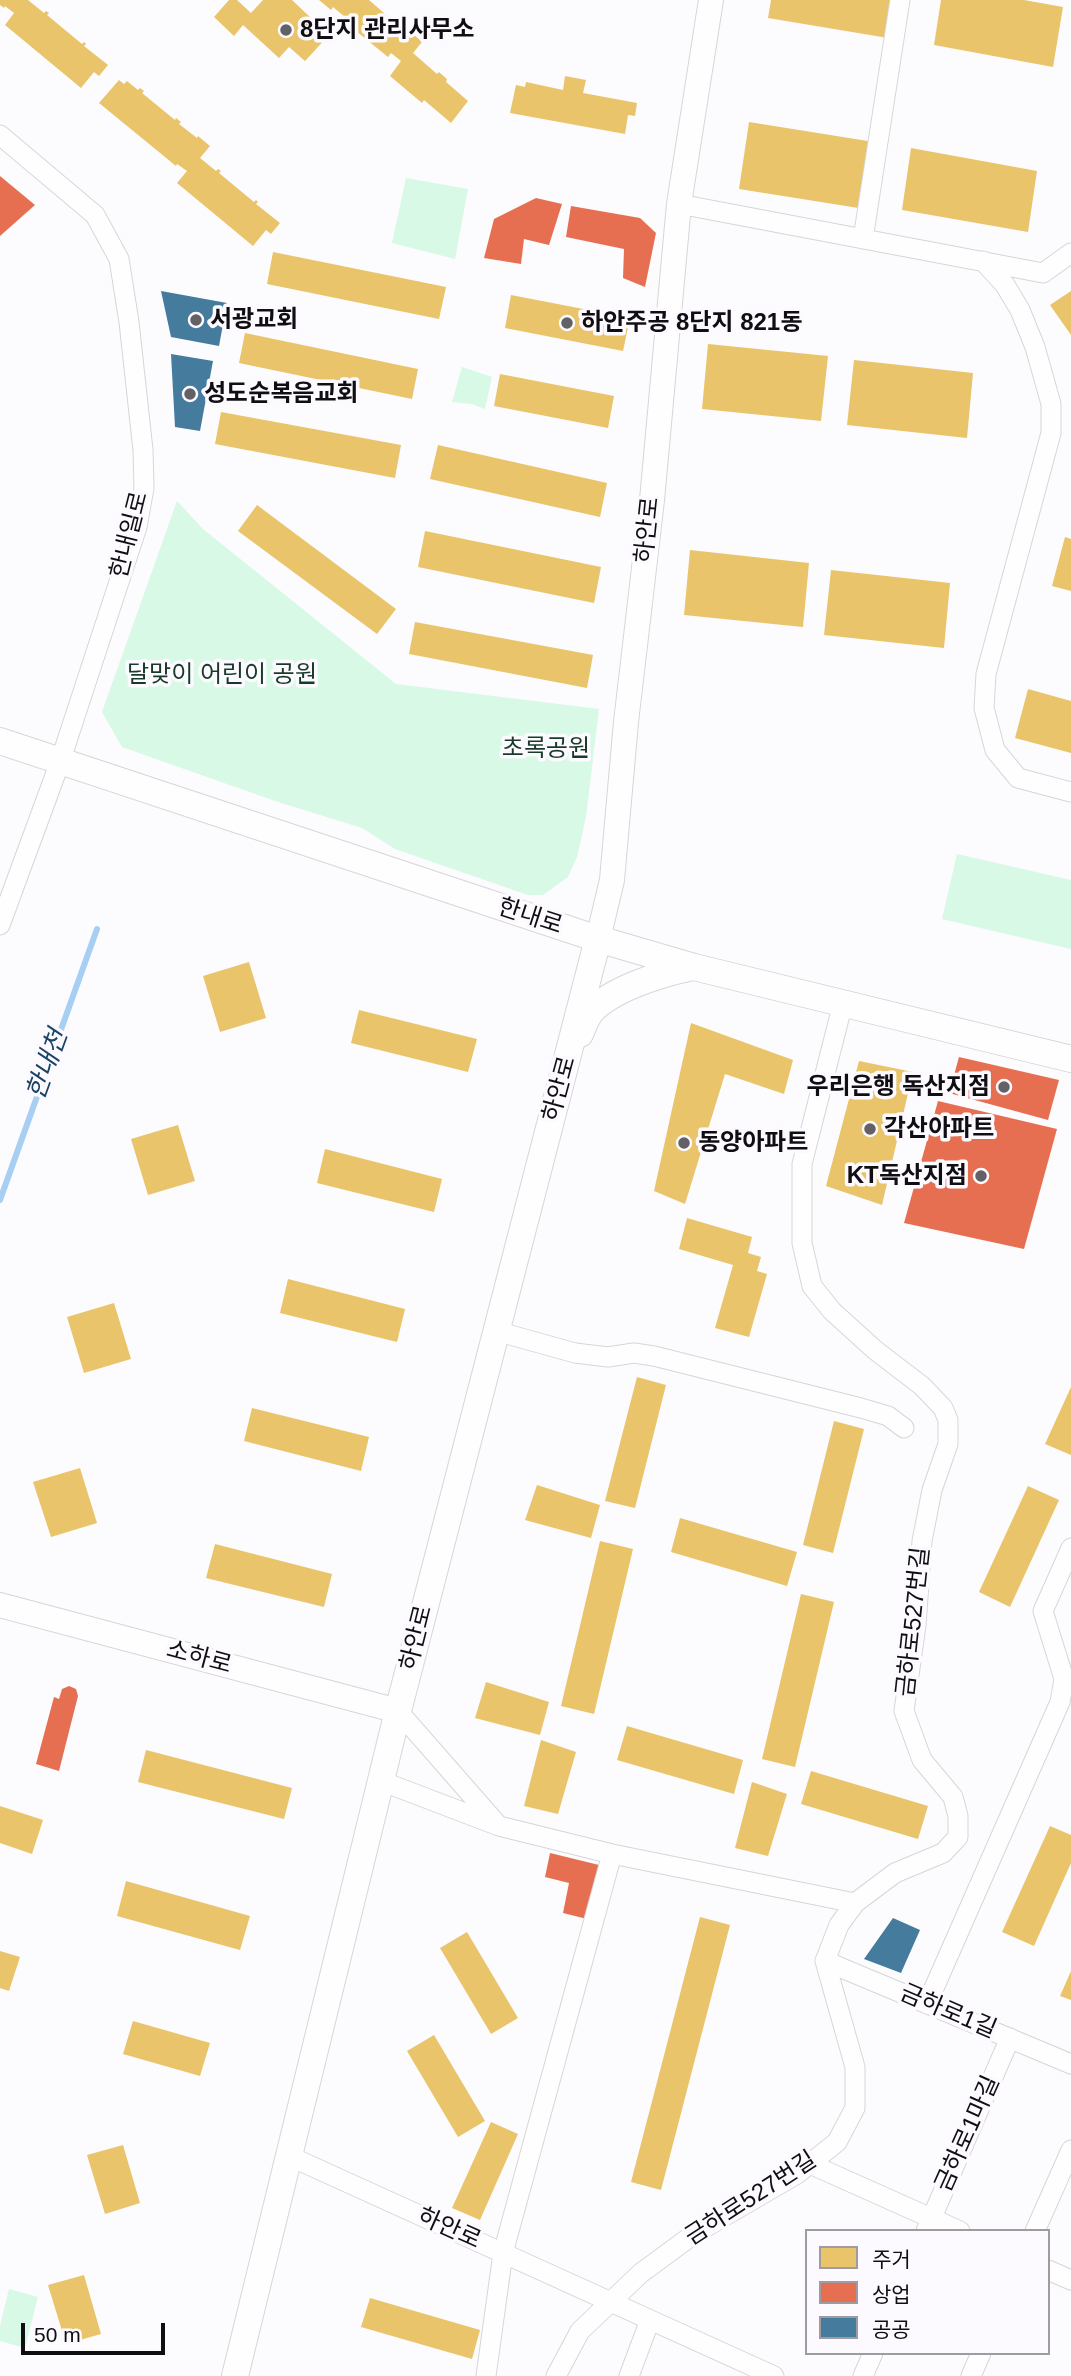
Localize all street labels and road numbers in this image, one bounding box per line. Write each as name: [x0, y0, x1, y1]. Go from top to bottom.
street label: 한내일로: [105, 489, 155, 581]
street label: 하안로: [630, 496, 666, 564]
street label: 한내로: [494, 893, 566, 941]
street label: 하안로: [538, 1053, 582, 1125]
street label: 금하로527번길: [892, 1546, 936, 1698]
street label: 하안로: [395, 1602, 439, 1674]
street label: 소하로: [163, 1636, 235, 1680]
street label: 금하로1길: [896, 1979, 1000, 2045]
street label: 금하로1마길: [930, 2072, 1006, 2196]
street label: 금하로527번길: [680, 2146, 822, 2252]
street label: 하안로: [413, 2202, 485, 2256]

